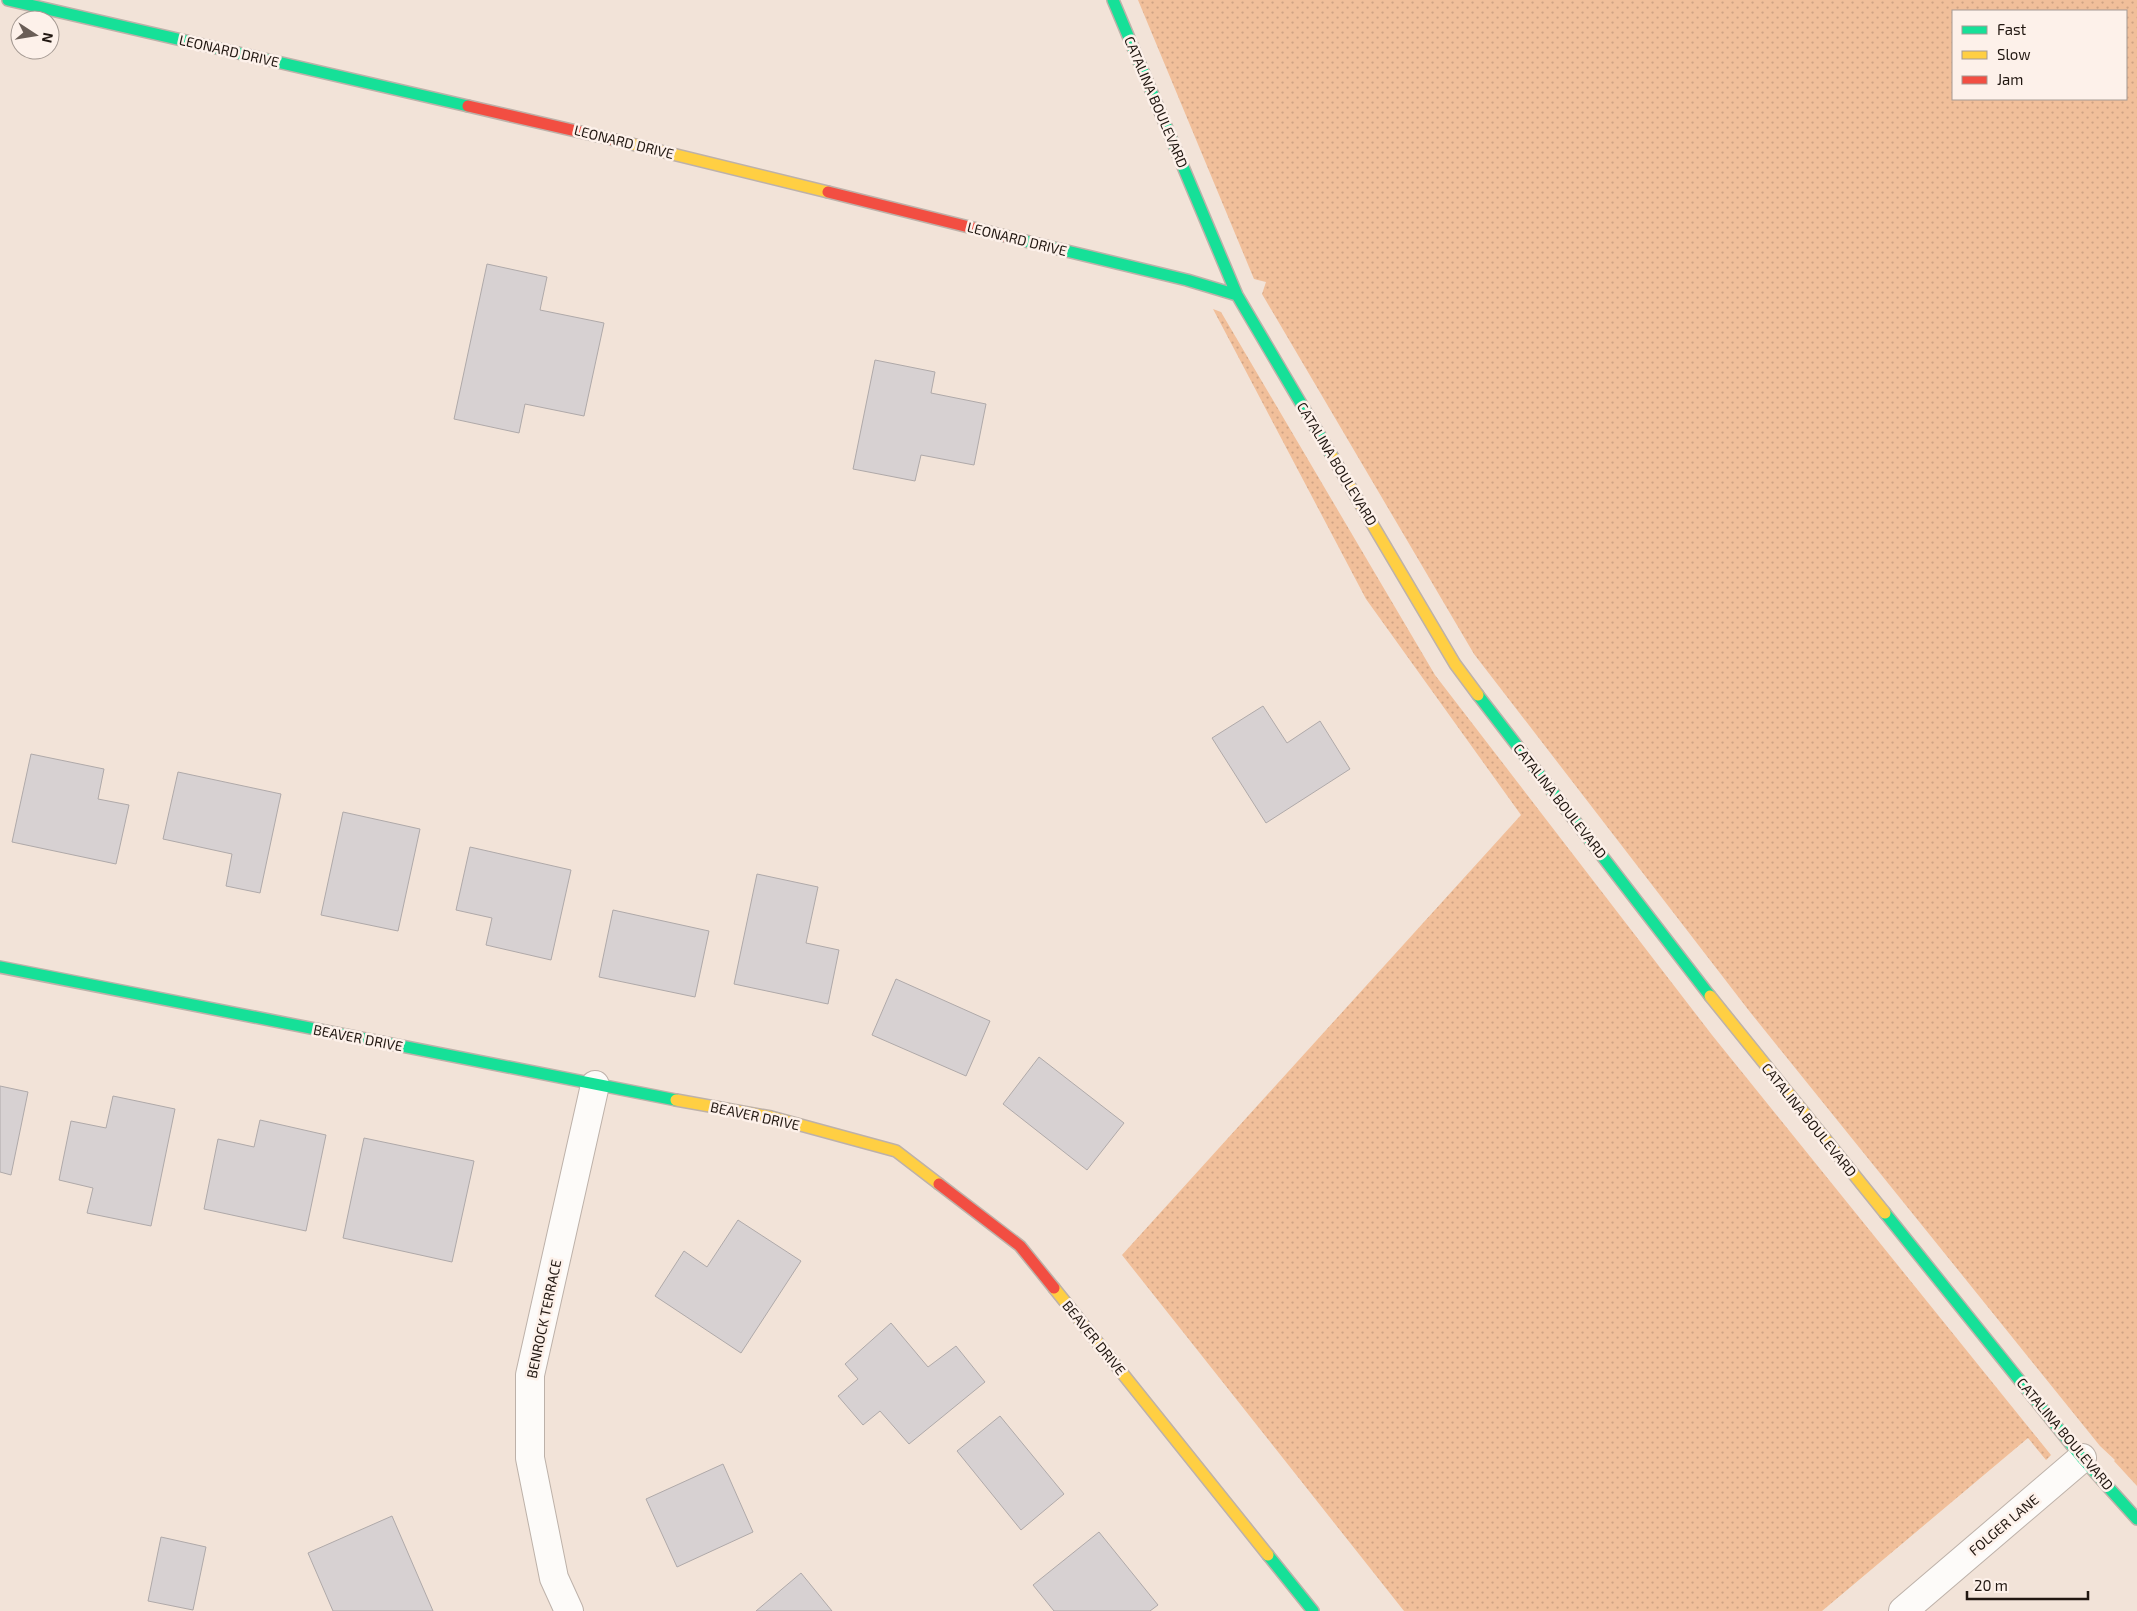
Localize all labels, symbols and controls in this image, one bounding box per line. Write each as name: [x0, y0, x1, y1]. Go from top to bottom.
north arrow: [10, 10, 60, 60]
legend: [1952, 10, 2127, 100]
text: Fast: [1997, 20, 2027, 38]
text: N: [39, 31, 58, 45]
street label: LEONARD DRIVE: [178, 31, 281, 70]
street label: CATALINA BOULEVARD: [1121, 33, 1192, 170]
text: Slow: [1997, 45, 2031, 63]
text: Jam: [1997, 70, 2023, 88]
street label: LEONARD DRIVE: [573, 121, 676, 162]
street label: LEONARD DRIVE: [966, 218, 1069, 259]
street label: CATALINA BOULEVARD: [1294, 399, 1381, 529]
street label: CATALINA BOULEVARD: [1510, 740, 1611, 862]
street label: BEAVER DRIVE: [312, 1020, 404, 1055]
street label: CATALINA BOULEVARD: [1758, 1059, 1860, 1180]
street label: BEAVER DRIVE: [709, 1098, 801, 1133]
street label: BENROCK TERRACE: [523, 1258, 564, 1380]
street label: BEAVER DRIVE: [1059, 1297, 1130, 1378]
street label: CATALINA BOULEVARD: [2013, 1374, 2117, 1493]
street label: FOLGER LANE: [1965, 1490, 2042, 1559]
scale bar: [1967, 1568, 2088, 1600]
text: 20 m: [1974, 1576, 2008, 1594]

